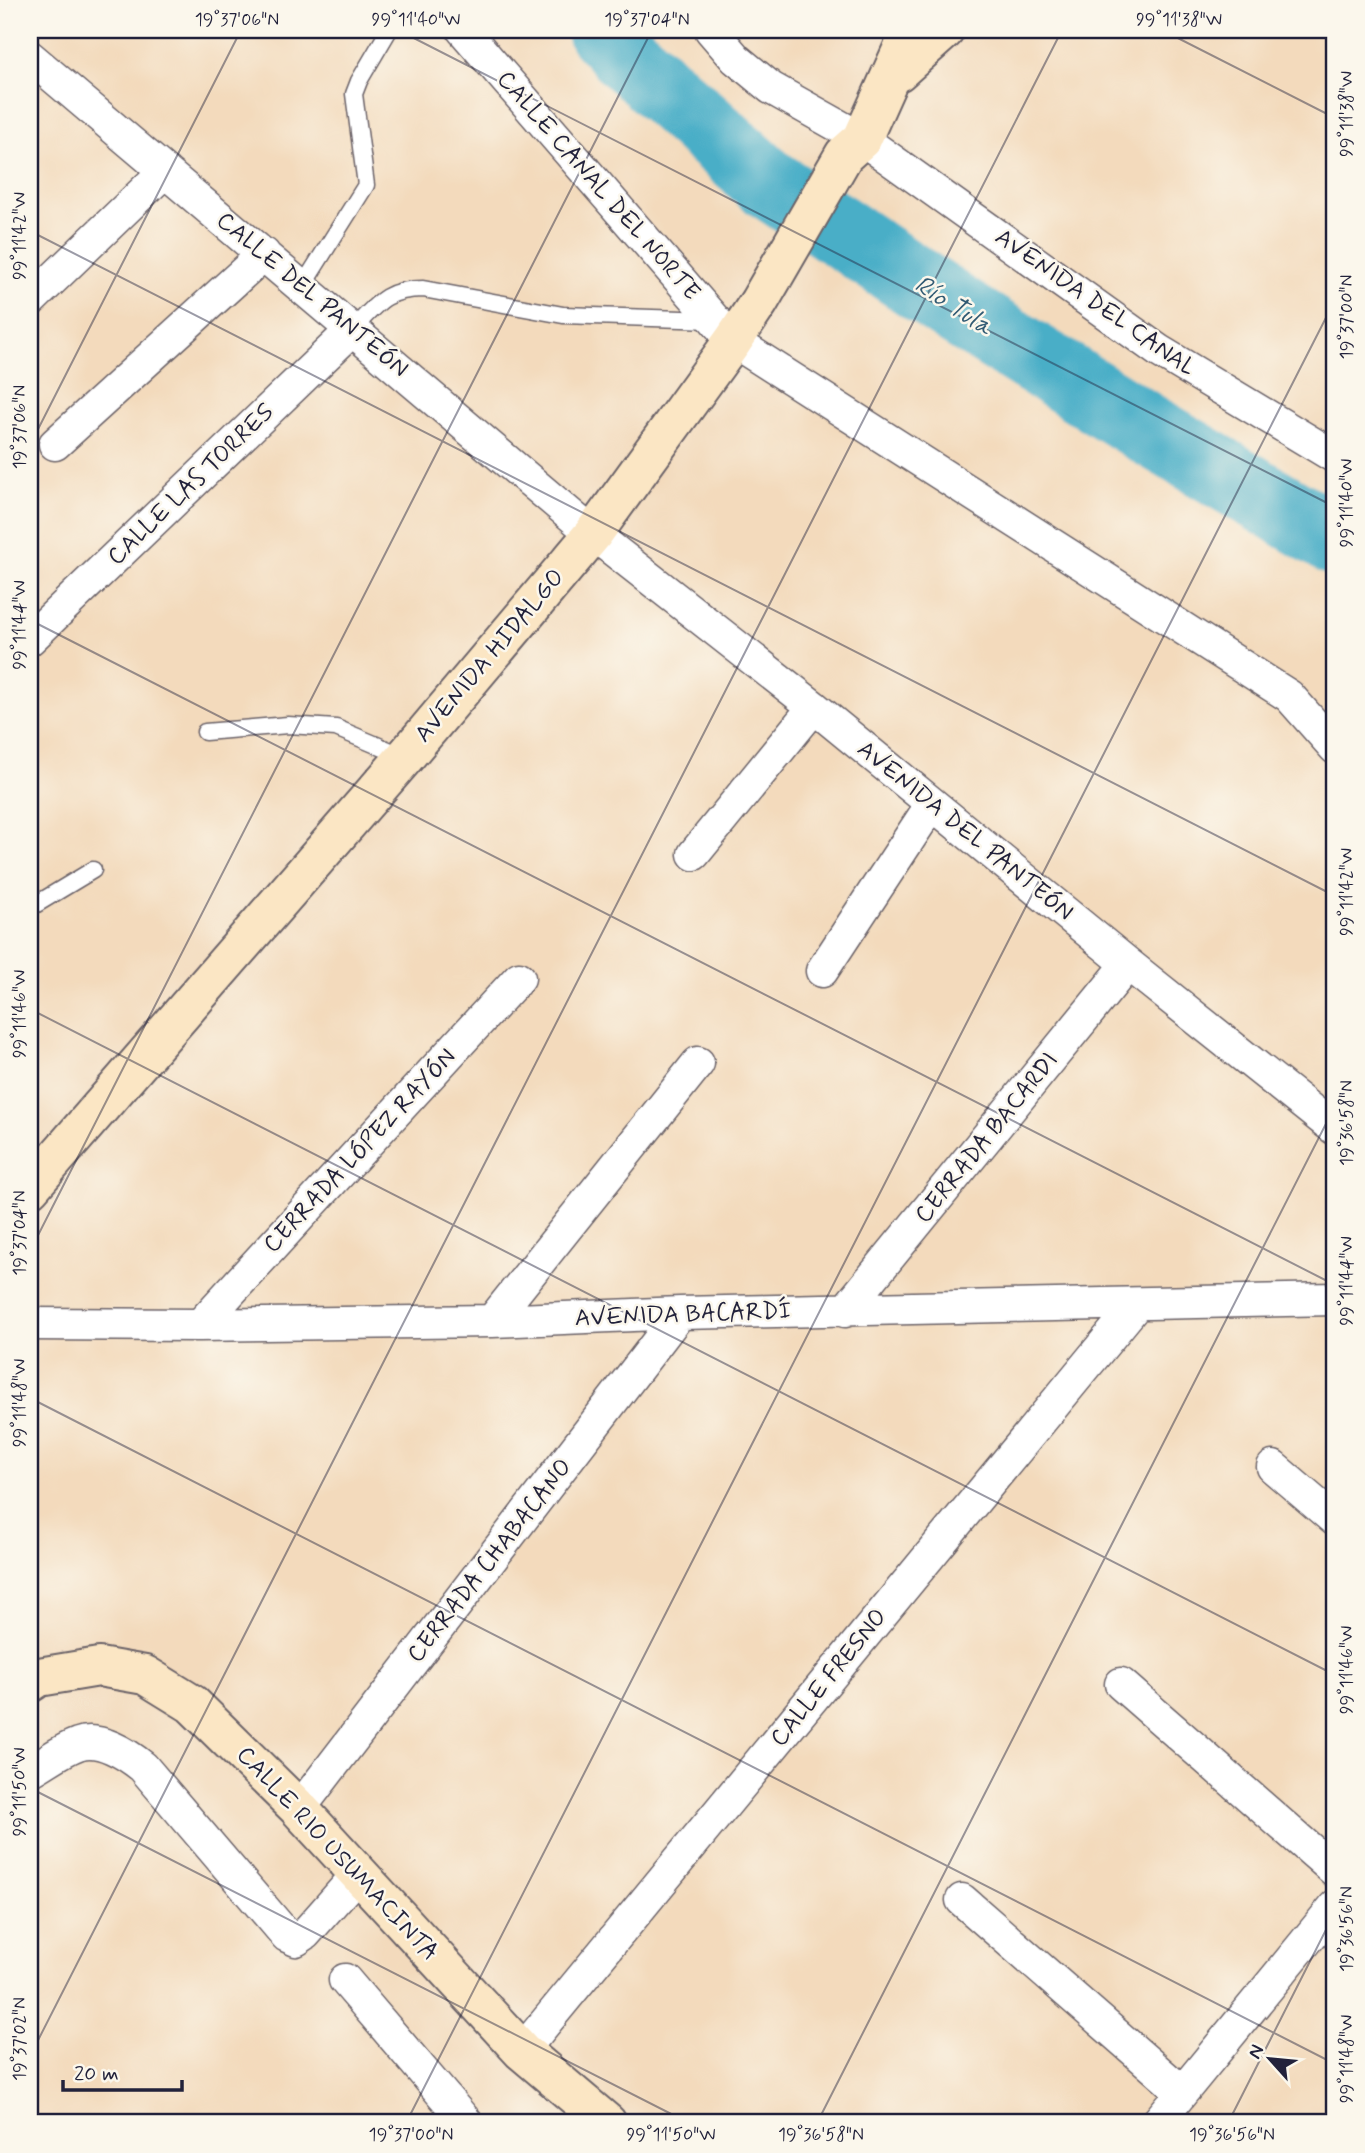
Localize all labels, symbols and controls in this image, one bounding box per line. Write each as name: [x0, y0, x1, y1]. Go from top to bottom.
text: 19°37'06"N: [195, 8, 279, 32]
text: 99°11'40"W: [372, 8, 460, 32]
text: 19°37'04"N: [604, 8, 690, 32]
text: 99°11'38"W: [1136, 8, 1222, 32]
street label: CALLE CANAL DEL NORTE: [489, 64, 707, 308]
text: 99°11'38"W: [1335, 71, 1359, 157]
text: 99°11'42"W: [8, 192, 32, 280]
street label: CALLE DEL PANTEÓN: [209, 205, 415, 385]
street label: AVENIDA DEL CANAL: [989, 222, 1201, 384]
water label: Río Tula: [907, 268, 1000, 345]
text: 19°37'00"N: [1335, 275, 1359, 359]
text: 19°37'06"N: [8, 385, 32, 469]
street label: CALLE LAS TORRES: [101, 397, 281, 573]
text: 99°11'40"W: [1335, 459, 1359, 547]
street label: AVENIDA HIDALGO: [408, 563, 572, 749]
text: 99°11'44"W: [8, 580, 32, 670]
street label: AVENIDA DEL PANTEÓN: [850, 734, 1080, 928]
text: 99°11'42"W: [1335, 848, 1359, 936]
text: 99°11'46"W: [8, 970, 32, 1058]
street label: CERRADA LÓPEZ RAYÓN: [257, 1042, 463, 1260]
street label: CERRADA BACARDI: [908, 1046, 1066, 1230]
text: 19°36'58"N: [1335, 1080, 1359, 1166]
text: 19°37'04"N: [8, 1190, 32, 1276]
text: 99°11'44"W: [1335, 1236, 1359, 1326]
street label: AVENIDA BACARDÍ: [574, 1295, 792, 1334]
text: 99°11'48"W: [8, 1359, 32, 1447]
street label: CERRADA CHABACANO: [401, 1453, 579, 1669]
street label: CALLE FRESNO: [764, 1603, 894, 1753]
text: 99°11'46"W: [1335, 1626, 1359, 1714]
street label: CALLE RIO USUMACINTA: [229, 1740, 445, 1968]
text: 99°11'50"W: [8, 1747, 32, 1837]
text: 19°36'56"N: [1335, 1886, 1359, 1972]
text: 19°37'02"N: [8, 1997, 32, 2081]
text: 99°11'48"W: [1335, 2015, 1359, 2103]
north arrow: [1236, 2024, 1306, 2094]
text: N: [1242, 2041, 1270, 2063]
scale bar: [63, 2048, 182, 2092]
text: 20 m: [74, 2060, 119, 2088]
text: 19°37'00"N: [369, 2123, 453, 2147]
text: 99°11'50"W: [626, 2123, 716, 2147]
text: 19°36'58"N: [778, 2123, 864, 2147]
text: 19°36'56"N: [1189, 2123, 1275, 2147]

